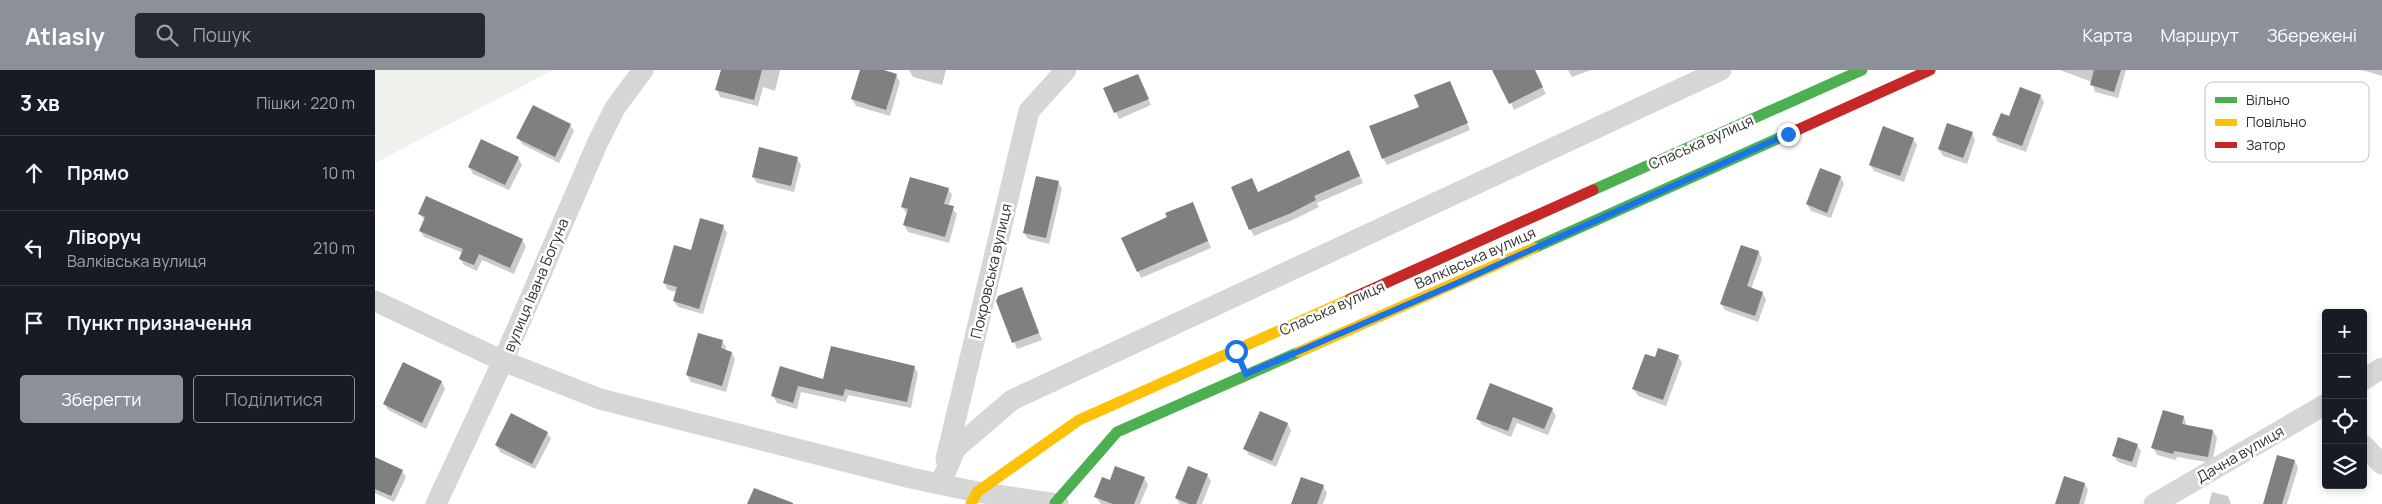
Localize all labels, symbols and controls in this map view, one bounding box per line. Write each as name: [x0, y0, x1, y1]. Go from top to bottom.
search box: [135, 13, 485, 58]
text: Atlasly: [25, 19, 105, 52]
icon: search: [153, 21, 181, 49]
text: Пошук: [193, 22, 251, 48]
text: Карта: [2082, 23, 2132, 47]
text: Маршрут: [2160, 23, 2239, 47]
text: Збережені: [2267, 23, 2357, 47]
legend: [2205, 82, 2369, 162]
text: 3 хв: [20, 89, 60, 117]
text: Вільно: [2246, 90, 2290, 109]
text: Пішки · 220 m: [256, 92, 355, 114]
street label: Спаська вулиця: [1645, 109, 1757, 175]
text: Повільно: [2246, 112, 2307, 131]
route end: [1777, 123, 1800, 146]
text: Затор: [2246, 135, 2286, 154]
icon: ahead: [20, 159, 48, 187]
text: Прямо: [67, 160, 129, 186]
text: 10 m: [322, 162, 355, 184]
street label: Покровська вулиця: [965, 201, 1017, 341]
street label: вулиця Івана Богуна: [498, 215, 574, 355]
street label: Валківська вулиця: [1411, 222, 1539, 294]
text: Ліворуч: [67, 224, 141, 250]
icon: left: [20, 234, 48, 262]
text: 210 m: [313, 237, 355, 259]
text: Валківська вулиця: [67, 250, 206, 272]
street label: Спаська вулиця: [1276, 275, 1388, 341]
icon: arrive: [20, 309, 48, 337]
map controls: [2322, 309, 2367, 489]
button: +: [2322, 309, 2367, 354]
text: Пункт призначення: [67, 310, 252, 336]
route start: [1225, 340, 1248, 363]
button: −: [2322, 354, 2367, 399]
button: Зберегти: [20, 375, 183, 423]
button: Поділитися: [193, 375, 355, 423]
button: locate: [2322, 399, 2367, 444]
street label: Дачна вулиця: [2192, 420, 2288, 488]
button: layers: [2322, 444, 2367, 489]

